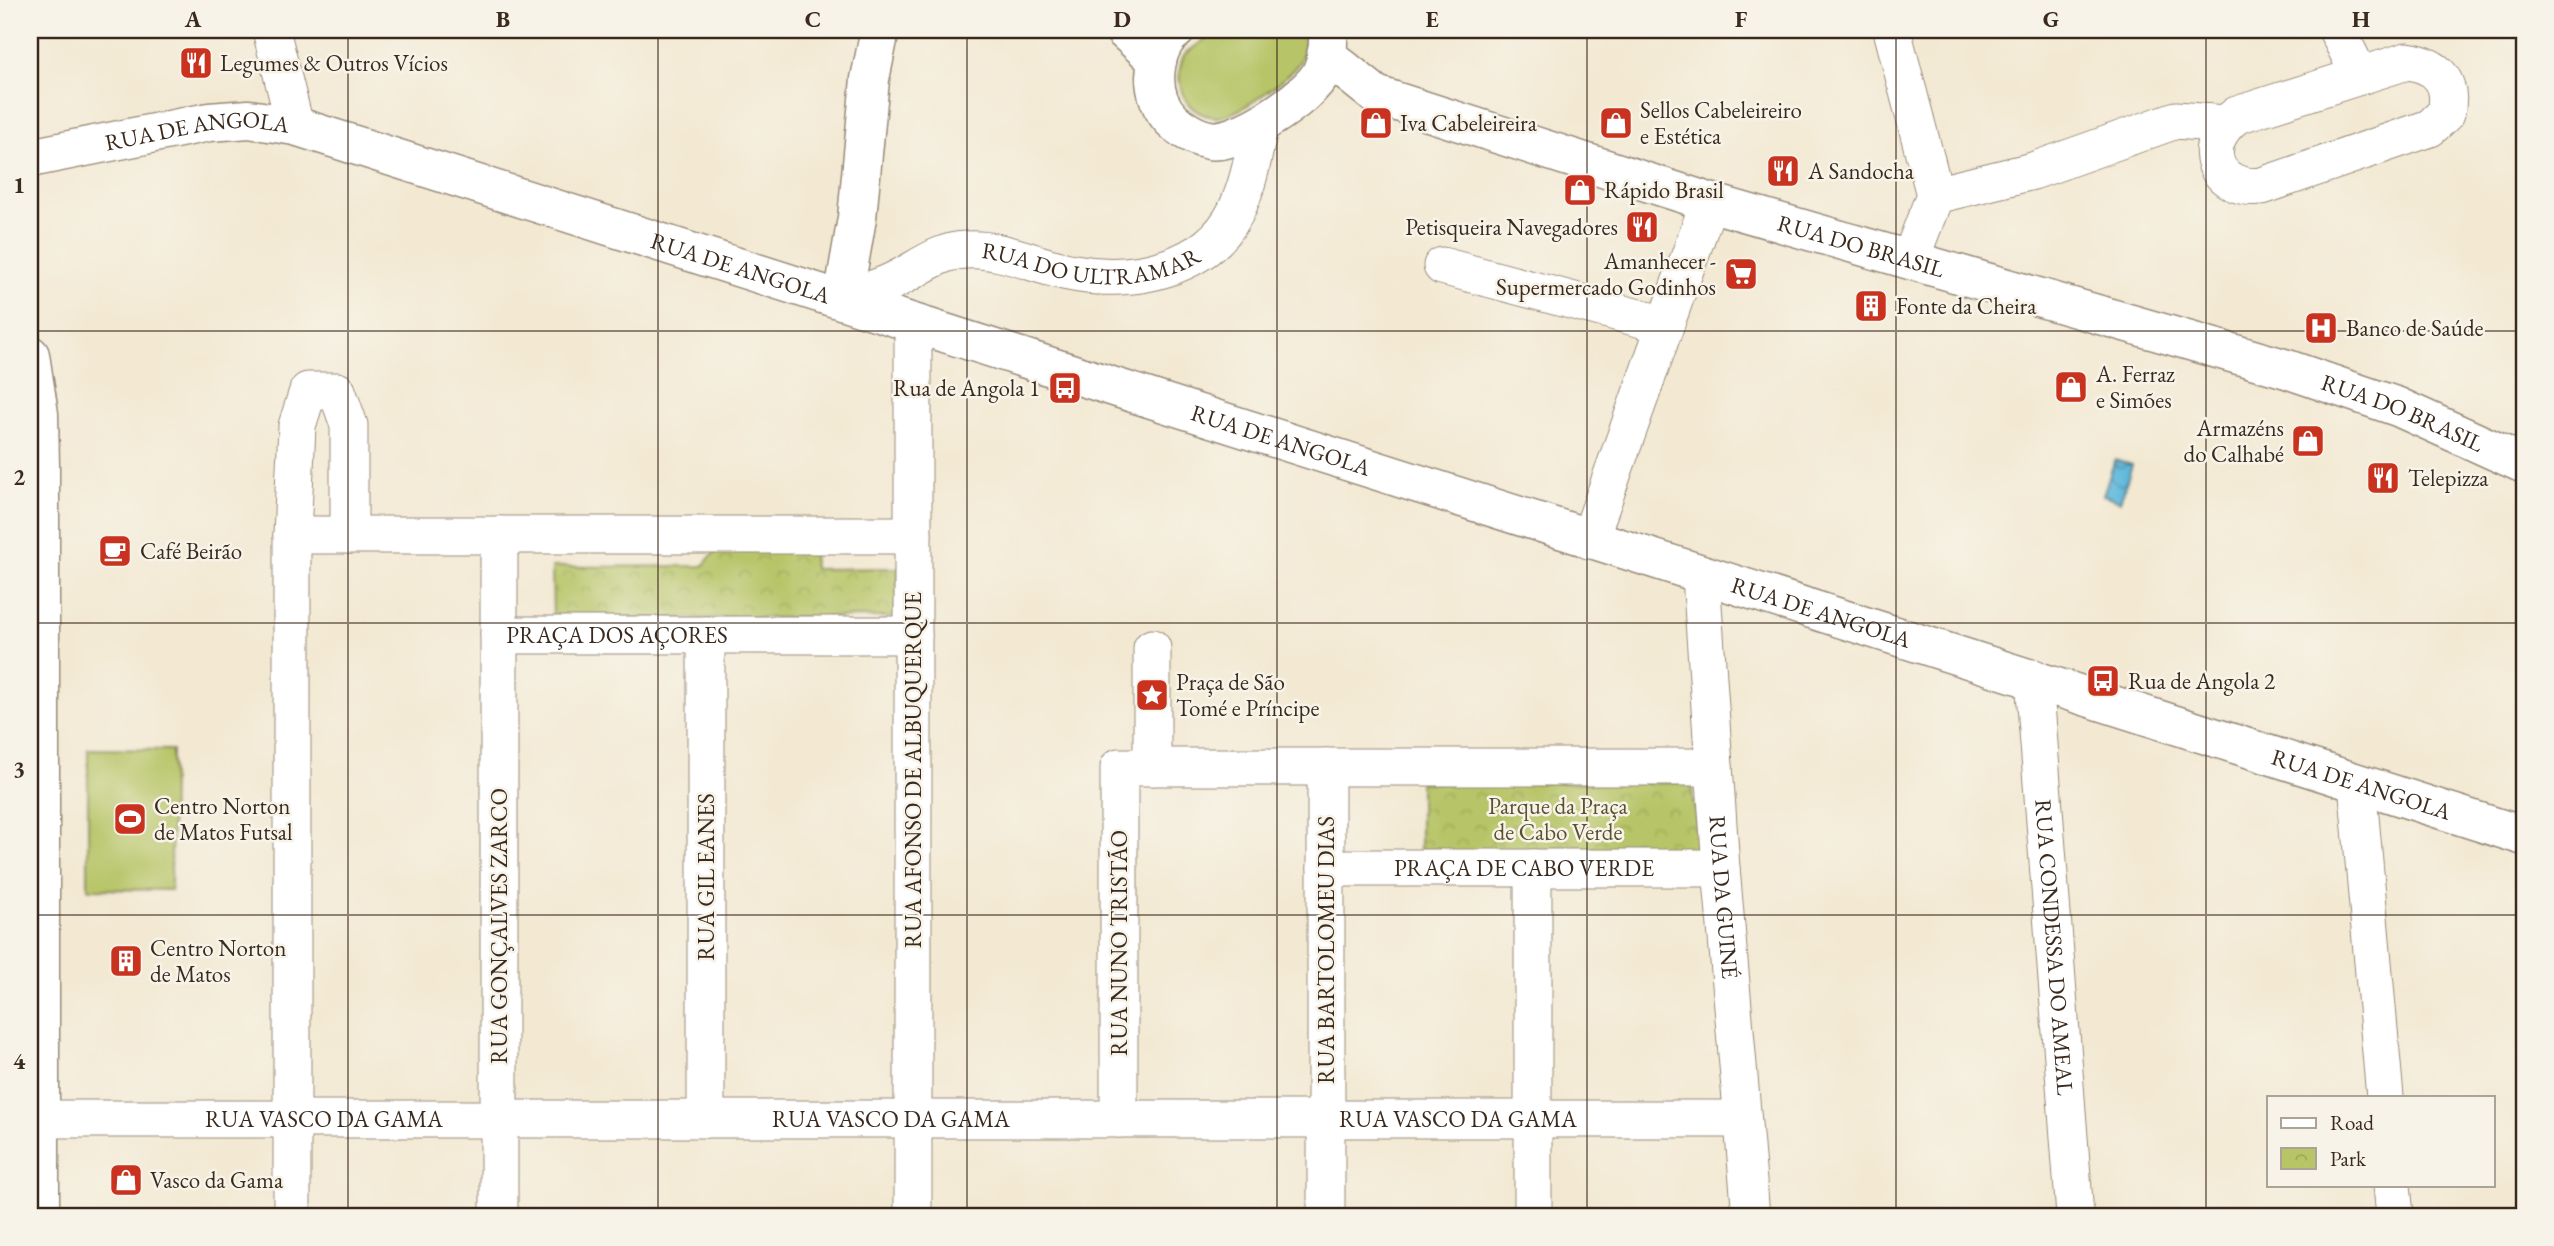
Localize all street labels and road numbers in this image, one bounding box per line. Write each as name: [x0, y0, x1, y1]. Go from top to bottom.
street label: RUA DE ANGOLA: [102, 103, 293, 158]
street label: RUA DO BRASIL: [1774, 208, 1948, 284]
street label: RUA DE ANGOLA: [647, 225, 835, 311]
street label: RUA DO ULTRAMAR: [980, 235, 1206, 291]
street label: RUA DO BRASIL: [2318, 367, 2489, 459]
street label: RUA DE ANGOLA: [1187, 397, 1375, 483]
street label: RUA DE ANGOLA: [1728, 570, 1916, 655]
street label: RUA AFONSO DE ALBUQUERQUE: [898, 592, 928, 948]
street label: PRAÇA DOS AÇORES: [506, 620, 728, 650]
street label: RUA DE ANGOLA: [2268, 742, 2456, 827]
street label: RUA GONÇALVES ZARCO: [484, 788, 514, 1064]
street label: RUA GIL EANES: [691, 793, 721, 961]
street label: RUA CONDESSA DO AMEAL: [2028, 798, 2081, 1097]
street label: RUA DA GUINÉ: [1702, 814, 1746, 980]
street label: RUA BARTOLOMEU DIAS: [1311, 816, 1341, 1084]
street label: RUA NUNO TRISTÃO: [1104, 830, 1134, 1056]
street label: PRAÇA DE CABO VERDE: [1394, 853, 1654, 883]
street label: RUA VASCO DA GAMA: [205, 1104, 444, 1134]
street label: RUA VASCO DA GAMA: [772, 1104, 1011, 1134]
street label: RUA VASCO DA GAMA: [1339, 1104, 1578, 1134]

